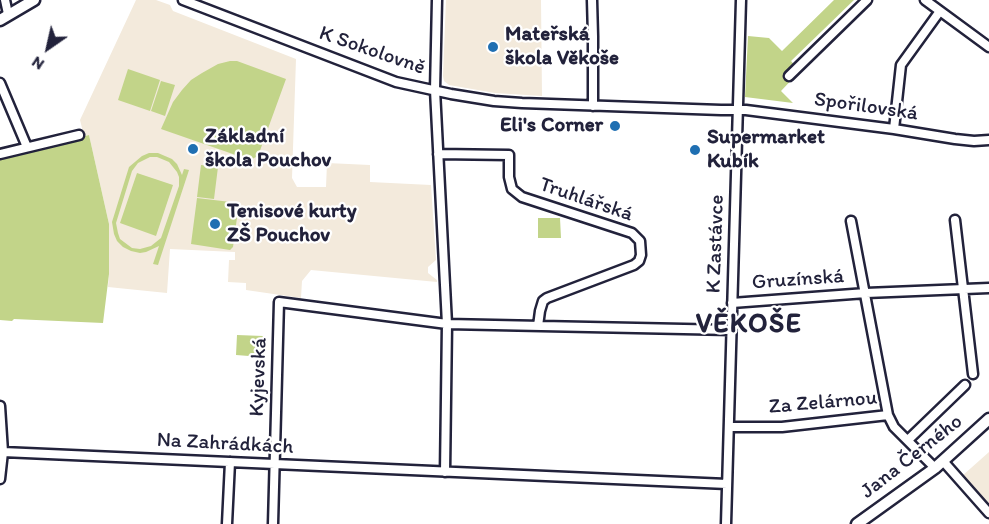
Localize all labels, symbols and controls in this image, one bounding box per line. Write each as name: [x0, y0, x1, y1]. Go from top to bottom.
north arrow: [18, 18, 78, 78]
street label: K Sokolovně: [316, 21, 428, 81]
place label: Mateřská škola Věkoše: [505, 22, 619, 72]
marker: Mateřská škola Věkoše: [486, 40, 500, 54]
text: N: [28, 52, 47, 74]
street label: Spořilovská: [812, 87, 920, 127]
place label: Eli's Corner: [500, 113, 603, 139]
marker: Eli's Corner: [608, 119, 622, 133]
place label: Základní škola Pouchov: [205, 124, 331, 174]
place label: Supermarket Kubík: [707, 125, 825, 175]
marker: Základní škola Pouchov: [186, 142, 200, 156]
marker: Supermarket Kubík: [688, 143, 702, 157]
street label: Truhlářská: [536, 172, 636, 228]
street label: K Zastávce: [702, 194, 730, 294]
place label: Tenisové kurty ZŠ Pouchov: [227, 199, 357, 249]
marker: Tenisové kurty ZŠ Pouchov: [208, 217, 222, 231]
street label: Gruzínská: [751, 264, 845, 296]
district label: VĚKOŠE: [696, 309, 802, 341]
street label: Kyjevská: [245, 337, 273, 417]
street label: Za Zelárnou: [768, 386, 878, 420]
street label: Jana Černého: [856, 409, 968, 505]
street label: Na Zahrádkách: [156, 428, 294, 460]

